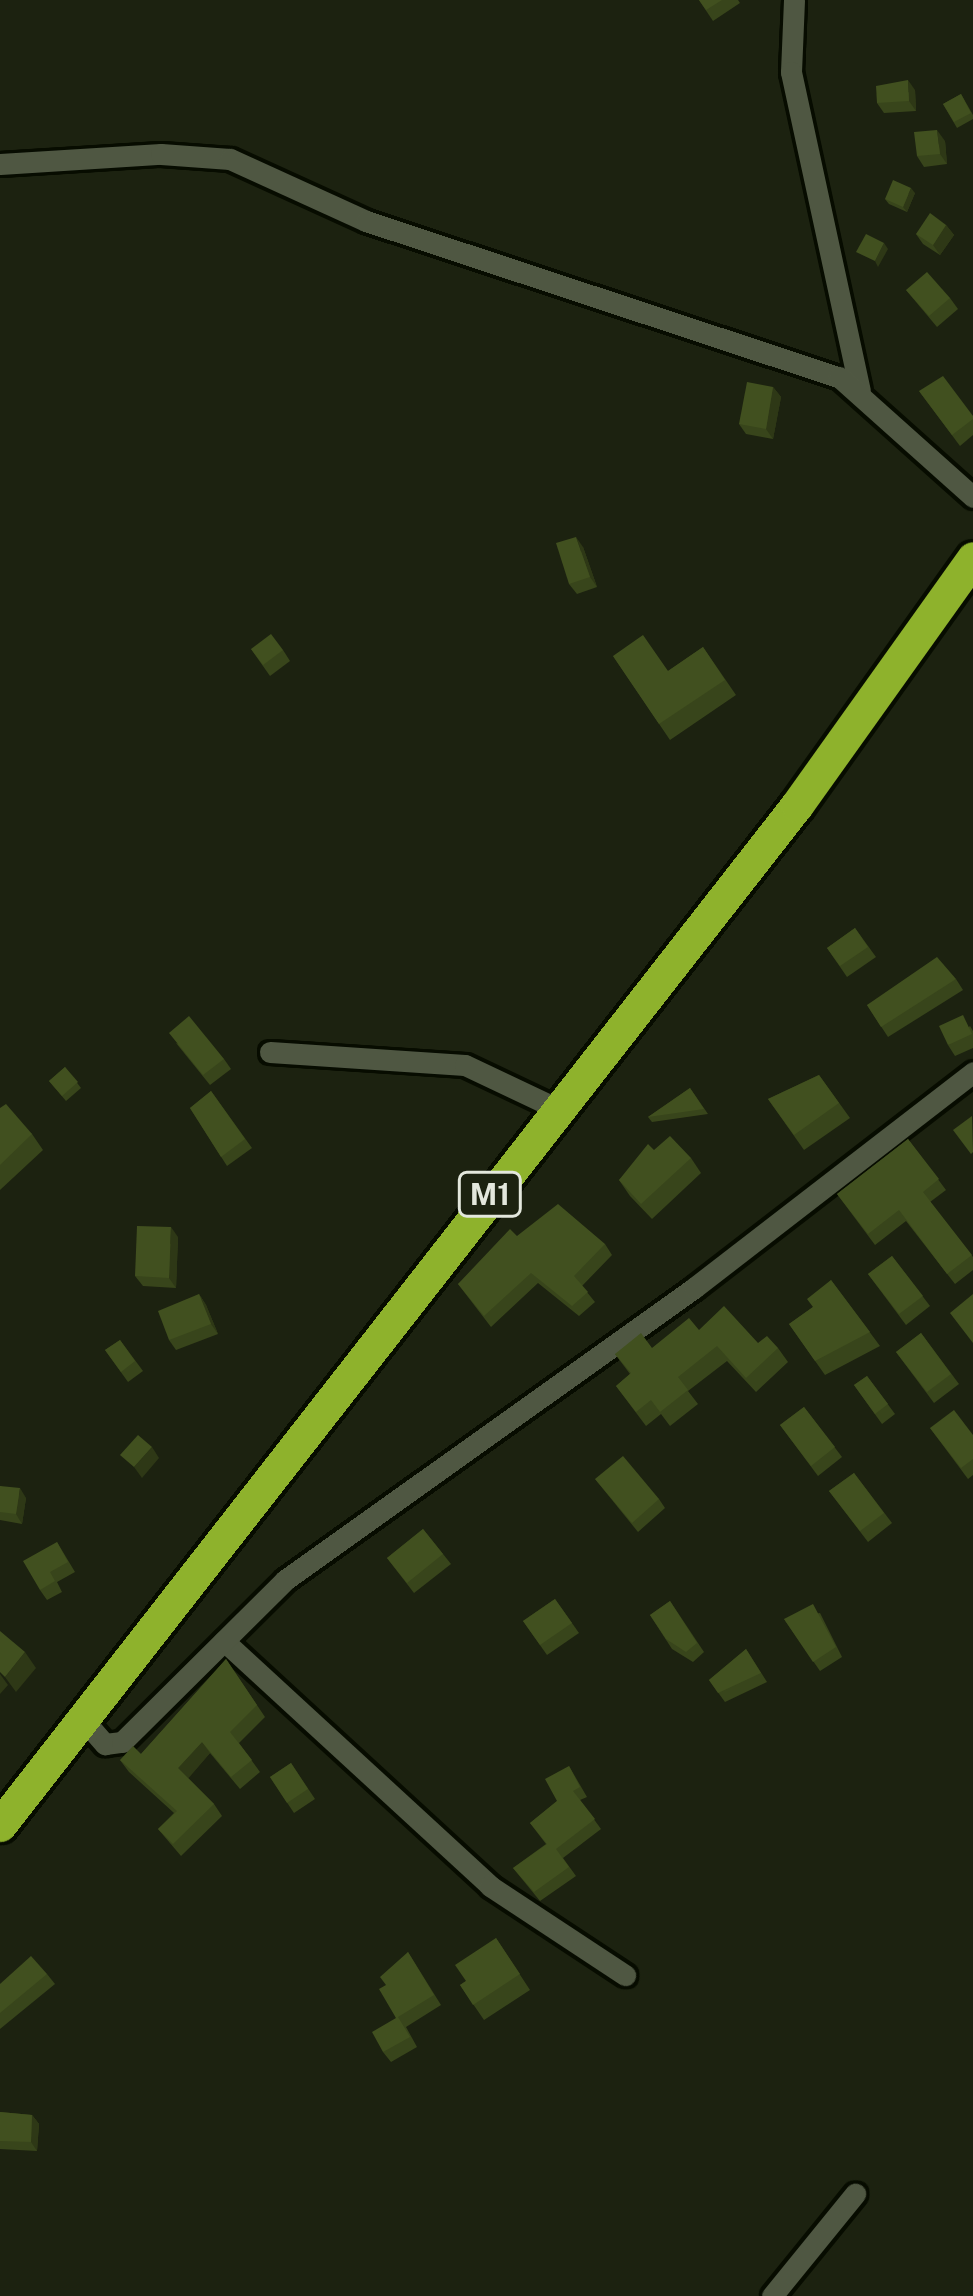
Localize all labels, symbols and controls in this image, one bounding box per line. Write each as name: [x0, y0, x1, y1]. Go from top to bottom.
road number: M1: [457, 1170, 523, 1218]

